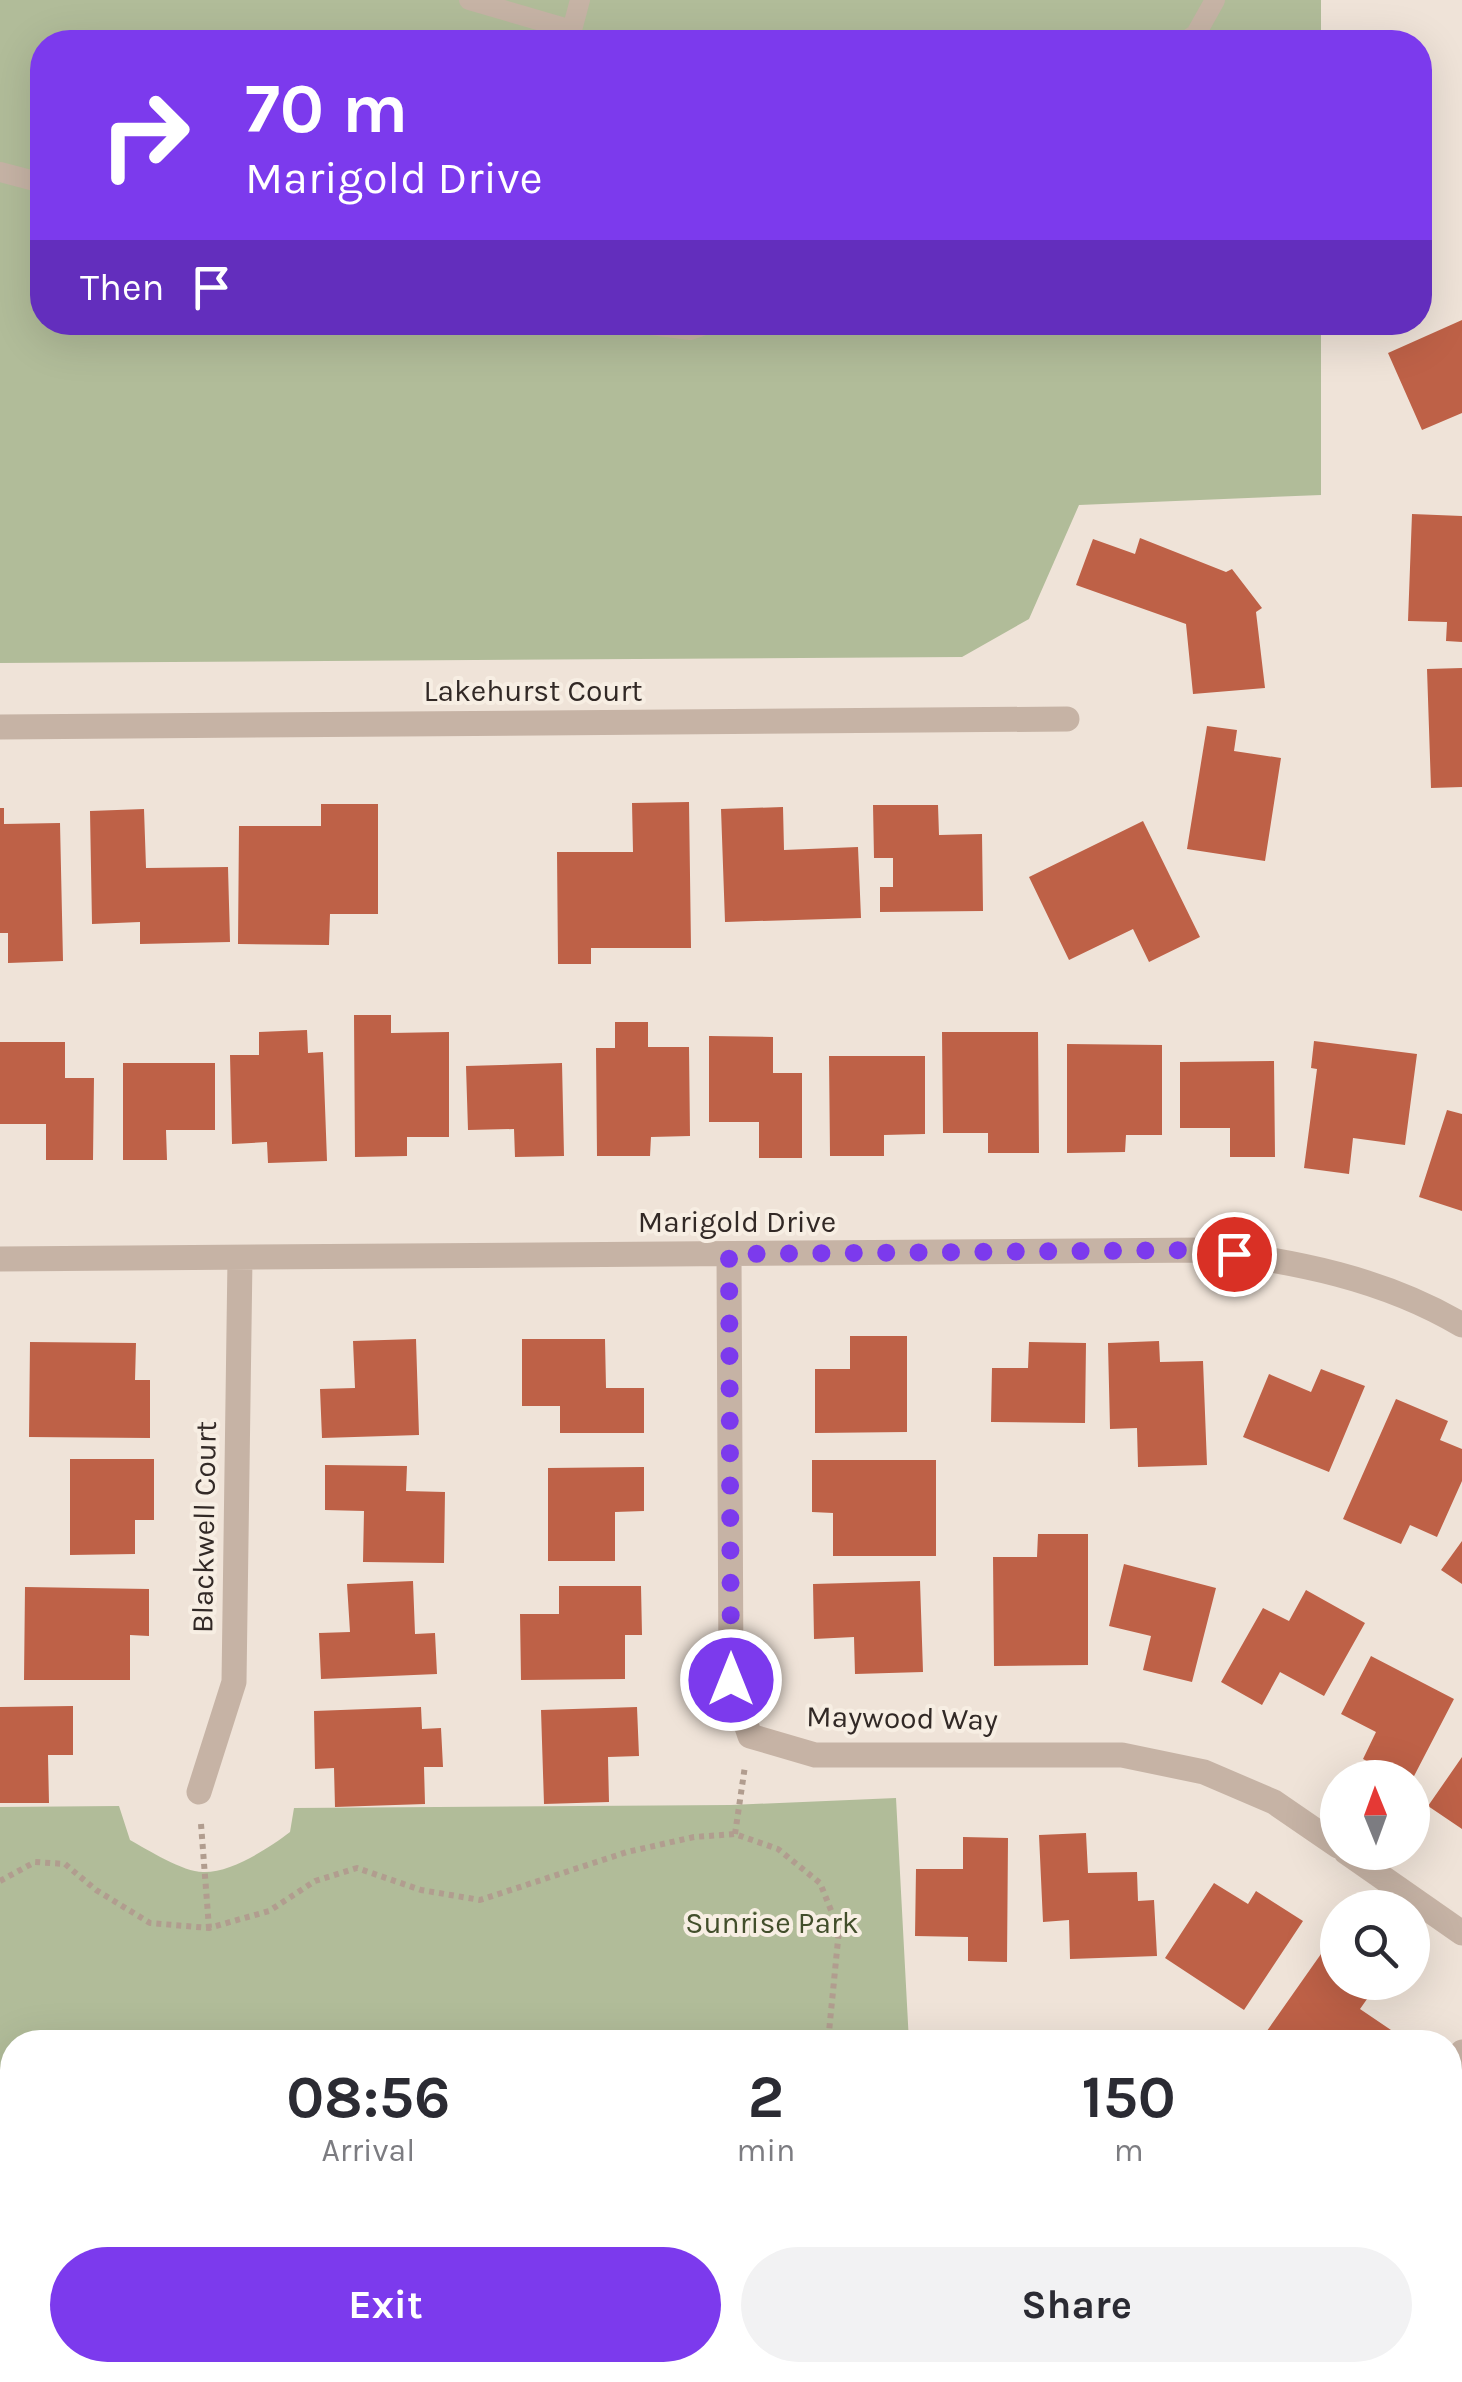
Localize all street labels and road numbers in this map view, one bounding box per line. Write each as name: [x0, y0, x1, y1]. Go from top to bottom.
street label: Lakehurst Court: [423, 673, 643, 709]
street label: Marigold Drive: [638, 1204, 836, 1240]
street label: Blackwell Court: [184, 1421, 224, 1633]
street label: Maywood Way: [806, 1698, 998, 1738]

